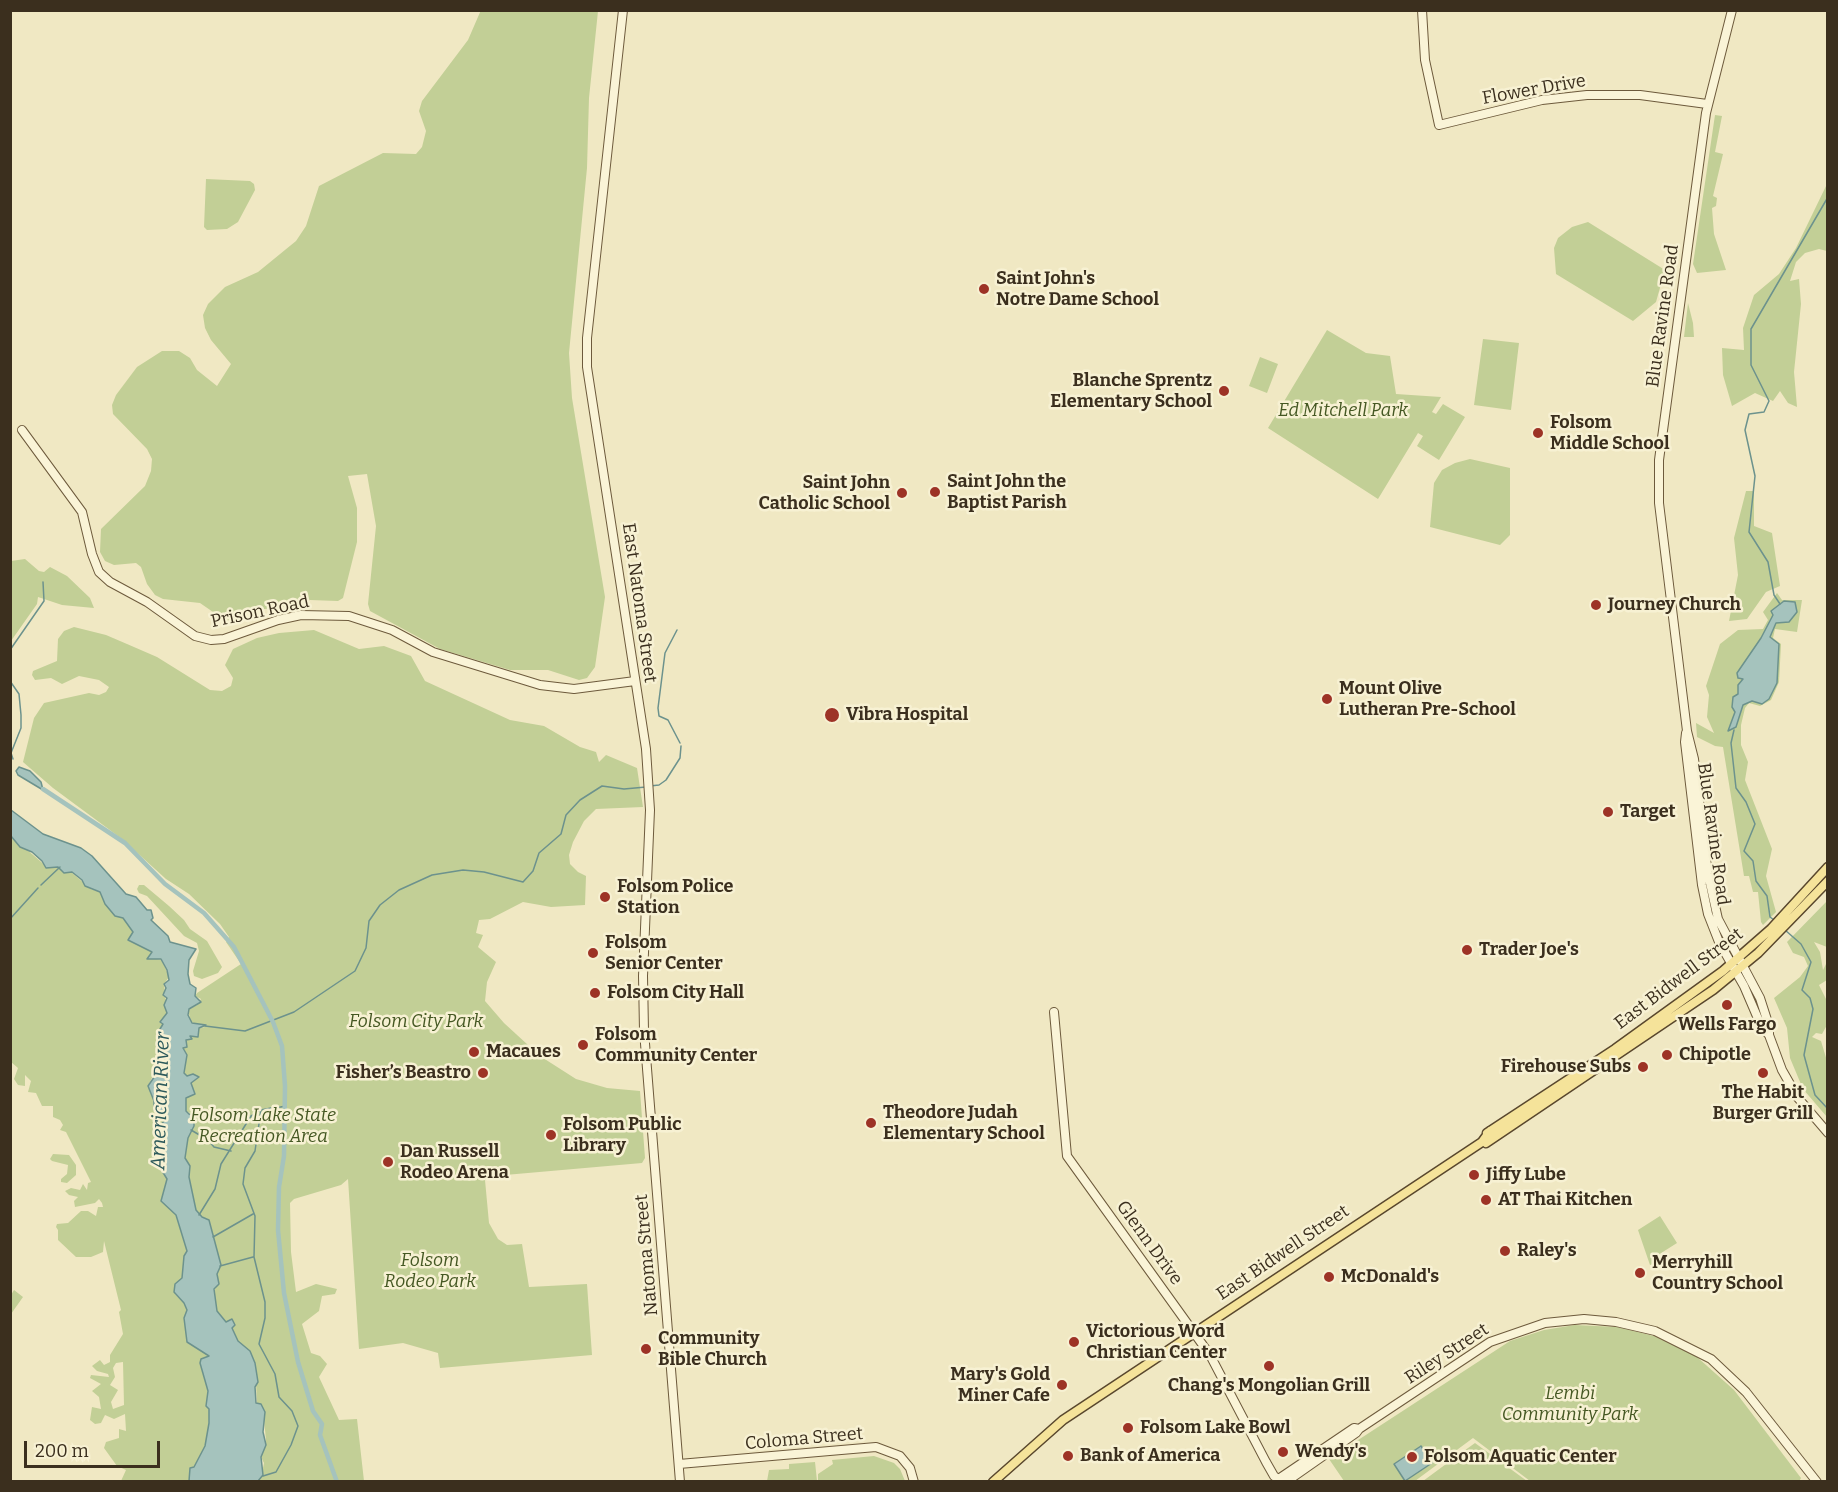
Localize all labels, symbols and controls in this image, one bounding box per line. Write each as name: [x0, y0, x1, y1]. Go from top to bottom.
street label: Flower Drive: [1480, 70, 1588, 110]
street label: Blue Ravine Road: [1642, 243, 1684, 389]
place label: Saint John's Notre Dame School: [996, 268, 1159, 310]
marker: Saint John's Notre Dame School: [977, 282, 991, 296]
place label: Blanche Sprentz Elementary School: [1050, 370, 1212, 412]
marker: Blanche Sprentz Elementary School: [1217, 384, 1231, 398]
park label: Ed Mitchell Park: [1278, 400, 1408, 422]
place label: Folsom Middle School: [1550, 412, 1669, 454]
marker: Folsom Middle School: [1531, 426, 1545, 440]
place label: Saint John the Baptist Parish: [947, 471, 1067, 514]
place label: Saint John Catholic School: [759, 472, 890, 514]
marker: Saint John the Baptist Parish: [928, 485, 942, 499]
marker: Saint John Catholic School: [895, 486, 909, 500]
street label: East Natoma Street: [617, 522, 661, 684]
street label: Prison Road: [209, 591, 311, 633]
place label: Journey Church: [1608, 594, 1741, 616]
marker: Journey Church: [1589, 598, 1603, 612]
place label: Mount Olive Lutheran Pre-School: [1339, 678, 1516, 720]
marker: Mount Olive Lutheran Pre-School: [1320, 692, 1334, 706]
place label: Vibra Hospital: [846, 704, 968, 726]
marker: Vibra Hospital: [823, 706, 841, 724]
street label: Blue Ravine Road: [1692, 761, 1734, 907]
place label: Target: [1620, 801, 1676, 823]
marker: Target: [1601, 805, 1615, 819]
place label: Folsom Police Station: [617, 876, 733, 918]
marker: Folsom Police Station: [598, 890, 612, 904]
street label: East Bidwell Street: [1611, 924, 1747, 1034]
place label: Folsom Senior Center: [605, 932, 723, 974]
place label: Trader Joe's: [1479, 939, 1579, 961]
marker: Trader Joe's: [1460, 943, 1474, 957]
marker: Folsom Senior Center: [586, 946, 600, 960]
place label: Folsom City Hall: [607, 982, 744, 1004]
marker: Folsom City Hall: [588, 986, 602, 1000]
marker: Wells Fargo: [1720, 998, 1734, 1012]
park label: Folsom City Park: [349, 1011, 483, 1033]
place label: Wells Fargo: [1678, 1014, 1776, 1036]
place label: Folsom Community Center: [595, 1024, 757, 1066]
water label: American River: [147, 1032, 175, 1170]
marker: Folsom Community Center: [576, 1038, 590, 1052]
place label: Macaues: [486, 1041, 561, 1063]
place label: Chipotle: [1679, 1044, 1751, 1066]
marker: Macaues: [467, 1045, 481, 1059]
marker: Chipotle: [1660, 1048, 1674, 1062]
place label: Firehouse Subs: [1501, 1056, 1631, 1078]
marker: Firehouse Subs: [1636, 1060, 1650, 1074]
place label: Fisher’s Beastro: [335, 1062, 471, 1084]
marker: Fisher’s Beastro: [476, 1066, 490, 1080]
marker: The Habit Burger Grill: [1756, 1066, 1770, 1080]
place label: The Habit Burger Grill: [1713, 1082, 1813, 1124]
place label: Theodore Judah Elementary School: [883, 1102, 1045, 1144]
park label: Folsom Lake State Recreation Area: [190, 1105, 336, 1148]
place label: Folsom Public Library: [563, 1114, 681, 1156]
marker: Theodore Judah Elementary School: [864, 1116, 878, 1130]
marker: Folsom Public Library: [544, 1128, 558, 1142]
place label: Dan Russell Rodeo Arena: [400, 1141, 509, 1184]
marker: Dan Russell Rodeo Arena: [381, 1155, 395, 1169]
place label: Jiffy Lube: [1486, 1164, 1566, 1186]
marker: Jiffy Lube: [1467, 1168, 1481, 1182]
place label: AT Thai Kitchen: [1498, 1189, 1632, 1211]
street label: Natoma Street: [631, 1193, 663, 1317]
marker: AT Thai Kitchen: [1479, 1193, 1493, 1207]
street label: Glenn Drive: [1111, 1197, 1187, 1289]
street label: East Bidwell Street: [1213, 1201, 1353, 1305]
place label: Raley's: [1517, 1240, 1577, 1262]
marker: Raley's: [1498, 1244, 1512, 1258]
park label: Folsom Rodeo Park: [384, 1250, 476, 1292]
place label: Merryhill Country School: [1652, 1252, 1783, 1294]
place label: McDonald's: [1341, 1266, 1439, 1288]
marker: Merryhill Country School: [1633, 1266, 1647, 1280]
marker: McDonald's: [1322, 1270, 1336, 1284]
street label: Riley Street: [1401, 1319, 1493, 1389]
place label: Victorious Word Christian Center: [1086, 1321, 1227, 1364]
place label: Community Bible Church: [658, 1328, 767, 1370]
marker: Victorious Word Christian Center: [1067, 1335, 1081, 1349]
marker: Community Bible Church: [639, 1342, 653, 1356]
marker: Chang's Mongolian Grill: [1262, 1359, 1276, 1373]
place label: Mary's Gold Miner Cafe: [950, 1364, 1050, 1406]
place label: Chang's Mongolian Grill: [1168, 1375, 1370, 1397]
marker: Mary's Gold Miner Cafe: [1055, 1378, 1069, 1392]
park label: Lembi Community Park: [1502, 1383, 1638, 1426]
place label: Folsom Lake Bowl: [1140, 1417, 1291, 1439]
marker: Folsom Lake Bowl: [1121, 1421, 1135, 1435]
street label: Coloma Street: [744, 1423, 864, 1455]
scale bar: [27, 1429, 164, 1467]
text: 200 m: [35, 1440, 89, 1462]
place label: Wendy's: [1295, 1441, 1367, 1463]
place label: Bank of America: [1080, 1445, 1220, 1467]
marker: Wendy's: [1276, 1445, 1290, 1459]
place label: Folsom Aquatic Center: [1424, 1446, 1617, 1468]
marker: Bank of America: [1061, 1449, 1075, 1463]
marker: Folsom Aquatic Center: [1405, 1450, 1419, 1464]

